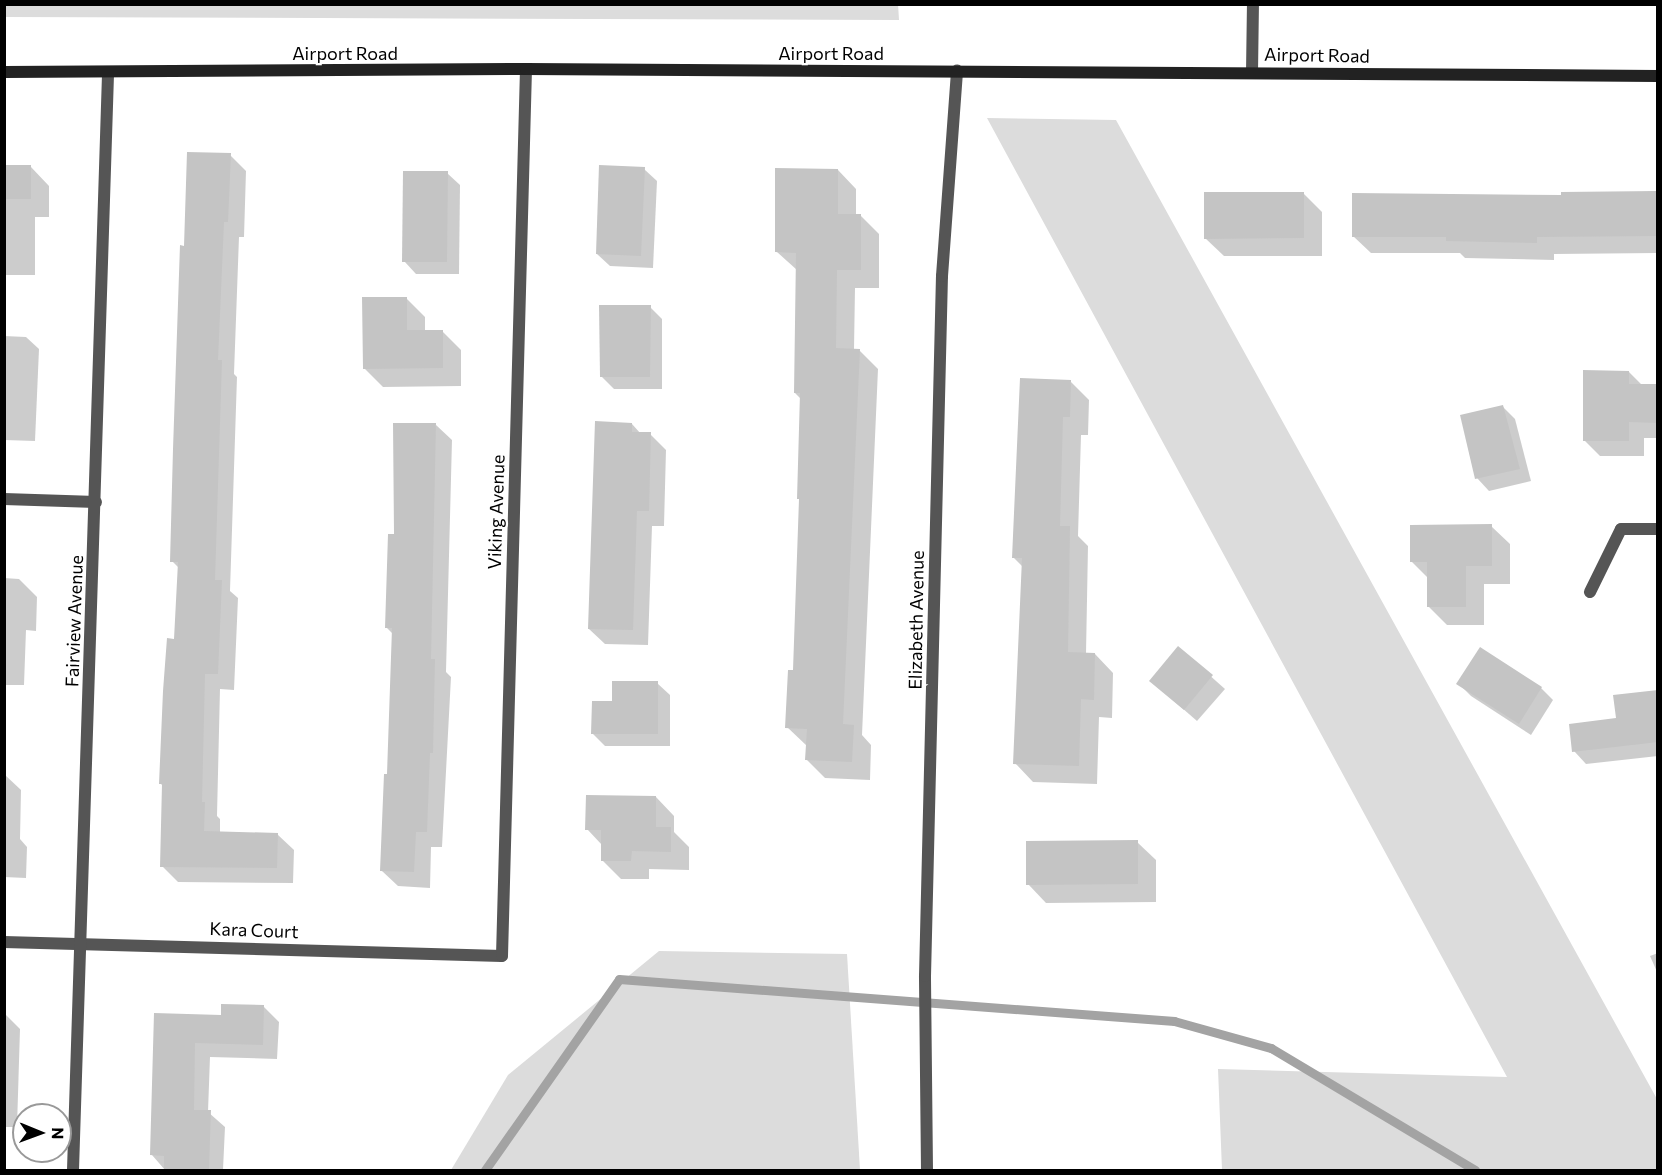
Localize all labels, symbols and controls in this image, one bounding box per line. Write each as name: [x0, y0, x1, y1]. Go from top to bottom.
street label: Airport Road: [292, 42, 398, 64]
street label: Airport Road: [778, 42, 884, 64]
street label: Airport Road: [1264, 43, 1370, 67]
street label: Viking Avenue: [483, 454, 509, 570]
street label: Elizabeth Avenue: [904, 550, 928, 690]
street label: Fairview Avenue: [61, 555, 87, 687]
street label: Kara Court: [209, 918, 299, 942]
north arrow: [12, 1103, 72, 1163]
text: N: [49, 1127, 68, 1139]

